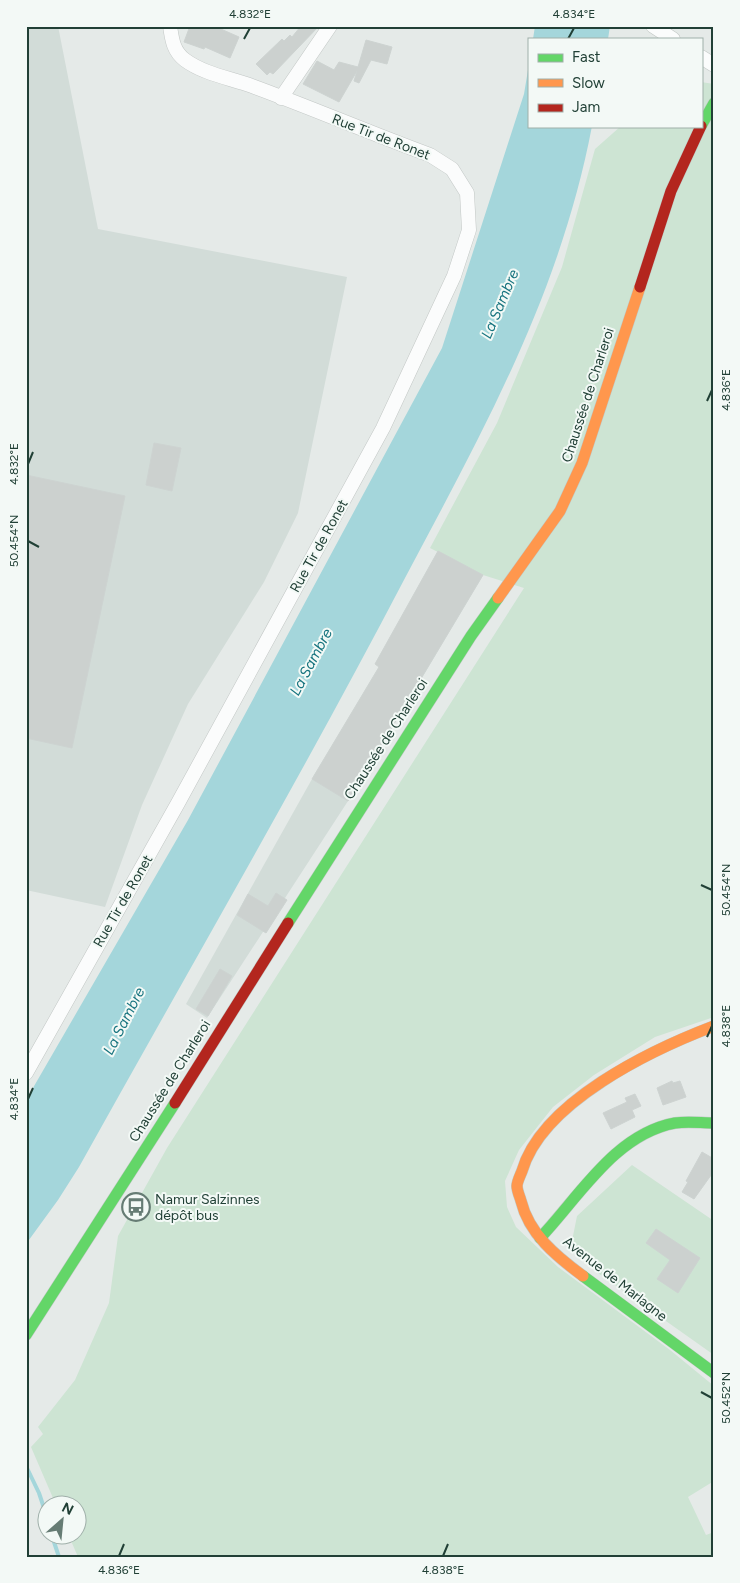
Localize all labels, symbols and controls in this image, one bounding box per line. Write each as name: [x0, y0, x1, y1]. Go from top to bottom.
text: 4.832°E: [229, 7, 271, 21]
text: 4.834°E: [553, 7, 595, 21]
legend: [528, 38, 702, 128]
text: Fast: [572, 48, 601, 66]
text: Slow: [572, 74, 605, 92]
text: Jam: [572, 98, 600, 116]
street label: Rue Tir de Ronet: [330, 110, 432, 164]
water label: La Sambre: [477, 267, 523, 341]
street label: Chaussée de Charleroi: [558, 326, 618, 464]
text: 4.836°E: [719, 369, 733, 411]
text: 4.832°E: [7, 443, 21, 485]
street label: Rue Tir de Ronet: [286, 496, 352, 596]
text: 50.454°N: [7, 515, 21, 567]
water label: La Sambre: [286, 625, 336, 699]
street label: Chaussée de Charleroi: [341, 675, 431, 803]
street label: Rue Tir de Ronet: [90, 852, 156, 950]
text: 50.454°N: [719, 864, 733, 916]
water label: La Sambre: [99, 984, 149, 1058]
text: 4.838°E: [719, 1005, 733, 1047]
street label: Chaussée de Charleroi: [126, 1017, 214, 1145]
text: 4.834°E: [7, 1078, 21, 1120]
place label: Namur Salzinnes dépôt bus: [155, 1191, 260, 1224]
bus stop icon: Namur Salzinnes dépôt bus: [121, 1192, 151, 1222]
street label: Avenue de Marlagne: [559, 1233, 671, 1325]
text: 50.452°N: [719, 1372, 733, 1424]
north arrow: [38, 1496, 88, 1546]
text: N: [59, 1499, 76, 1519]
text: 4.836°E: [98, 1563, 140, 1577]
text: 4.838°E: [422, 1563, 464, 1577]

